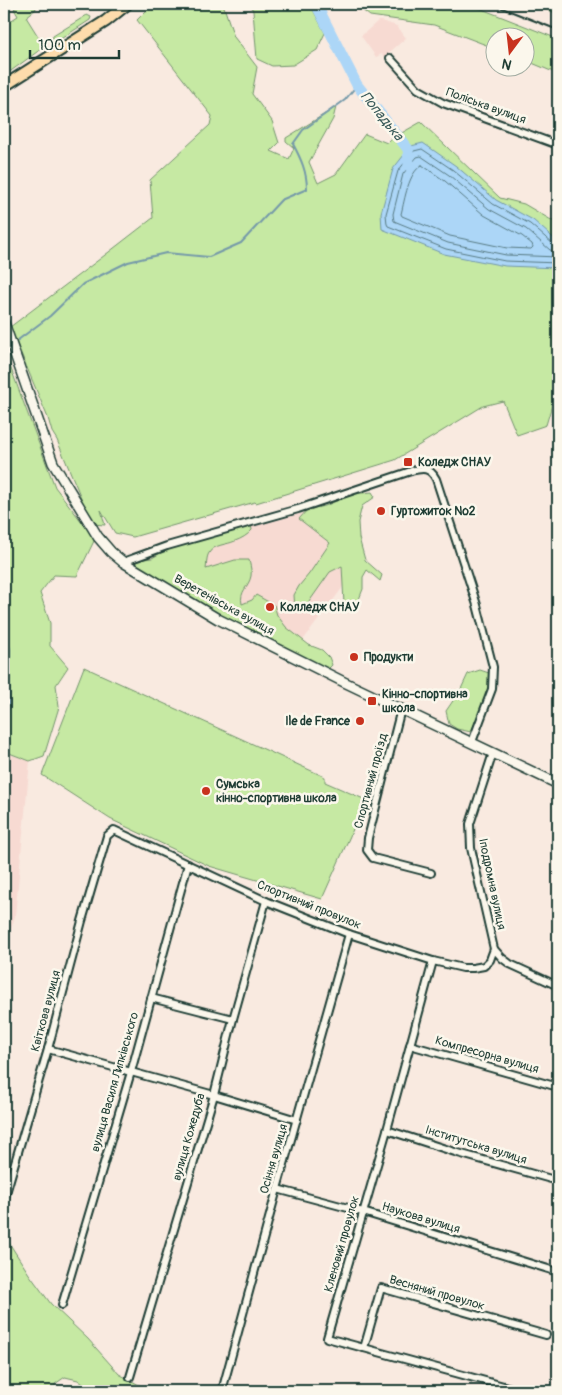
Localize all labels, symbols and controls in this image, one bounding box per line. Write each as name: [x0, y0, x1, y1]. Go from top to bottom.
scale bar: [30, 28, 119, 60]
north arrow: [484, 28, 534, 78]
text: 100 m: [38, 36, 81, 55]
text: N: [500, 55, 514, 74]
street label: Поліська вулиця: [444, 85, 528, 128]
water label: Попадька: [357, 88, 408, 145]
place label: Коледж СНАУ: [418, 455, 492, 470]
marker: Коледж СНАУ: [402, 456, 414, 468]
place label: Гуртожиток №2: [391, 504, 476, 519]
marker: Гуртожиток №2: [375, 505, 387, 517]
street label: Веретенівська вулиця: [171, 571, 277, 639]
place label: Колледж СНАУ: [280, 600, 360, 615]
marker: Колледж СНАУ: [264, 601, 276, 613]
place label: Продукти: [364, 650, 414, 665]
marker: Продукти: [348, 651, 360, 663]
place label: Кінно-спортивна школа: [382, 687, 468, 716]
marker: Кінно-спортивна школа: [366, 695, 378, 707]
place label: Ile de France: [285, 714, 351, 729]
marker: Ile de France: [354, 715, 366, 727]
street label: Спортивний проїзд: [351, 731, 391, 830]
place label: Сумська кінно-спортивна школа: [216, 777, 337, 806]
marker: Сумська кінно-спортивна школа: [200, 785, 212, 797]
street label: Іподромна вулиця: [475, 837, 509, 931]
street label: Спортивний провулок: [255, 877, 363, 933]
street label: Квіткова вулиця: [28, 968, 64, 1053]
street label: вулиця Василя Липківського: [88, 1010, 142, 1154]
street label: Компресорна вулиця: [433, 1033, 541, 1077]
street label: вулиця Кожедуба: [169, 1091, 209, 1182]
street label: Осіння вулиця: [257, 1122, 291, 1196]
street label: Інститутська вулиця: [423, 1122, 529, 1168]
street label: Кленовий провулок: [321, 1194, 363, 1294]
street label: Наукова вулиця: [380, 1199, 462, 1237]
street label: Весняний провулок: [388, 1272, 486, 1314]

